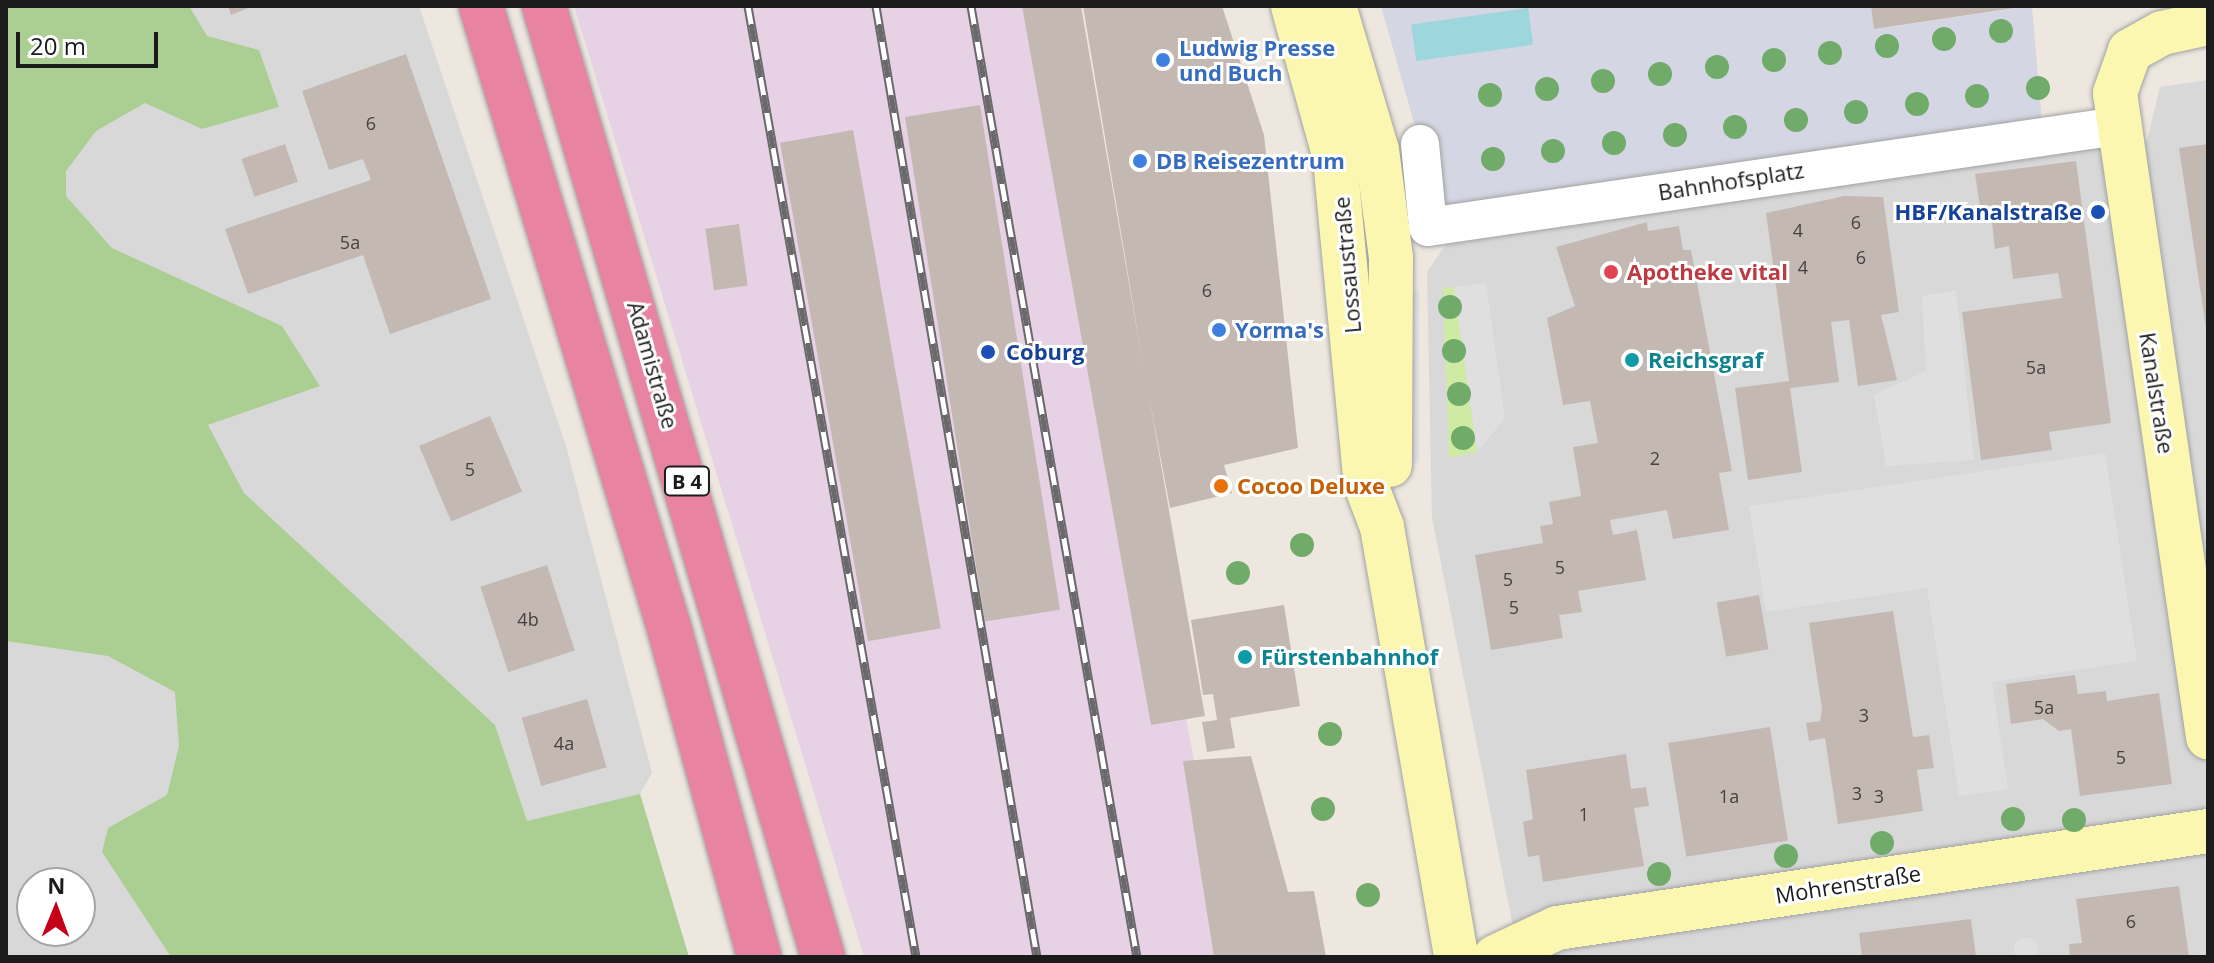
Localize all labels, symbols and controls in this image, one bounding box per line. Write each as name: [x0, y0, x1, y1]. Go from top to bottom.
scale bar: [20, 16, 162, 66]
text: 20 m: [30, 29, 86, 62]
place label: Ludwig Presse und Buch: [1179, 34, 1335, 86]
marker: Ludwig Presse und Buch: [1154, 51, 1172, 69]
house number: 6: [366, 112, 376, 134]
place label: DB Reisezentrum: [1156, 148, 1345, 174]
marker: DB Reisezentrum: [1131, 152, 1149, 170]
street label: Bahnhofsplatz: [1656, 156, 1806, 206]
street label: Lossaustraße: [1328, 196, 1366, 334]
place label: HBF/Kanalstraße: [1894, 199, 2082, 225]
marker: HBF/Kanalstraße: [2089, 203, 2107, 221]
house number: 6: [1851, 211, 1861, 233]
house number: 4: [1793, 219, 1803, 241]
house number: 5a: [340, 231, 360, 253]
house number: 6: [1856, 246, 1866, 268]
house number: 4: [1798, 256, 1808, 278]
place label: Apotheke vital: [1627, 259, 1788, 285]
marker: Apotheke vital: [1602, 263, 1620, 281]
house number: 6: [1202, 279, 1212, 301]
street label: Adamistraße: [622, 298, 684, 432]
place label: Yorma's: [1235, 317, 1324, 343]
marker: Yorma's: [1210, 321, 1228, 339]
street label: Kanalstraße: [2134, 330, 2180, 456]
place label: Coburg: [1006, 339, 1084, 365]
marker: Coburg: [977, 341, 999, 363]
place label: Reichsgraf: [1648, 347, 1763, 373]
marker: Reichsgraf: [1623, 351, 1641, 369]
house number: 5a: [2026, 356, 2046, 378]
house number: 2: [1650, 447, 1660, 469]
house number: 5: [465, 458, 475, 480]
road number: B 4: [663, 465, 711, 497]
place label: Cocoo Deluxe: [1237, 473, 1385, 499]
marker: Cocoo Deluxe: [1212, 477, 1230, 495]
house number: 5: [1555, 556, 1565, 578]
house number: 5: [1503, 568, 1513, 590]
house number: 5: [1509, 596, 1519, 618]
house number: 4b: [517, 608, 539, 630]
place label: Fürstenbahnhof: [1261, 644, 1438, 670]
marker: Fürstenbahnhof: [1236, 648, 1254, 666]
house number: 5a: [2034, 696, 2054, 718]
house number: 3: [1859, 704, 1869, 726]
house number: 4a: [554, 732, 574, 754]
house number: 5: [2116, 746, 2126, 768]
house number: 3: [1852, 782, 1862, 804]
house number: 1a: [1719, 785, 1739, 807]
house number: 3: [1874, 785, 1884, 807]
house number: 1: [1579, 803, 1589, 825]
street label: Mohrenstraße: [1773, 859, 1923, 909]
north arrow: [16, 867, 96, 947]
text: N: [47, 870, 66, 900]
house number: 6: [2126, 910, 2136, 932]

